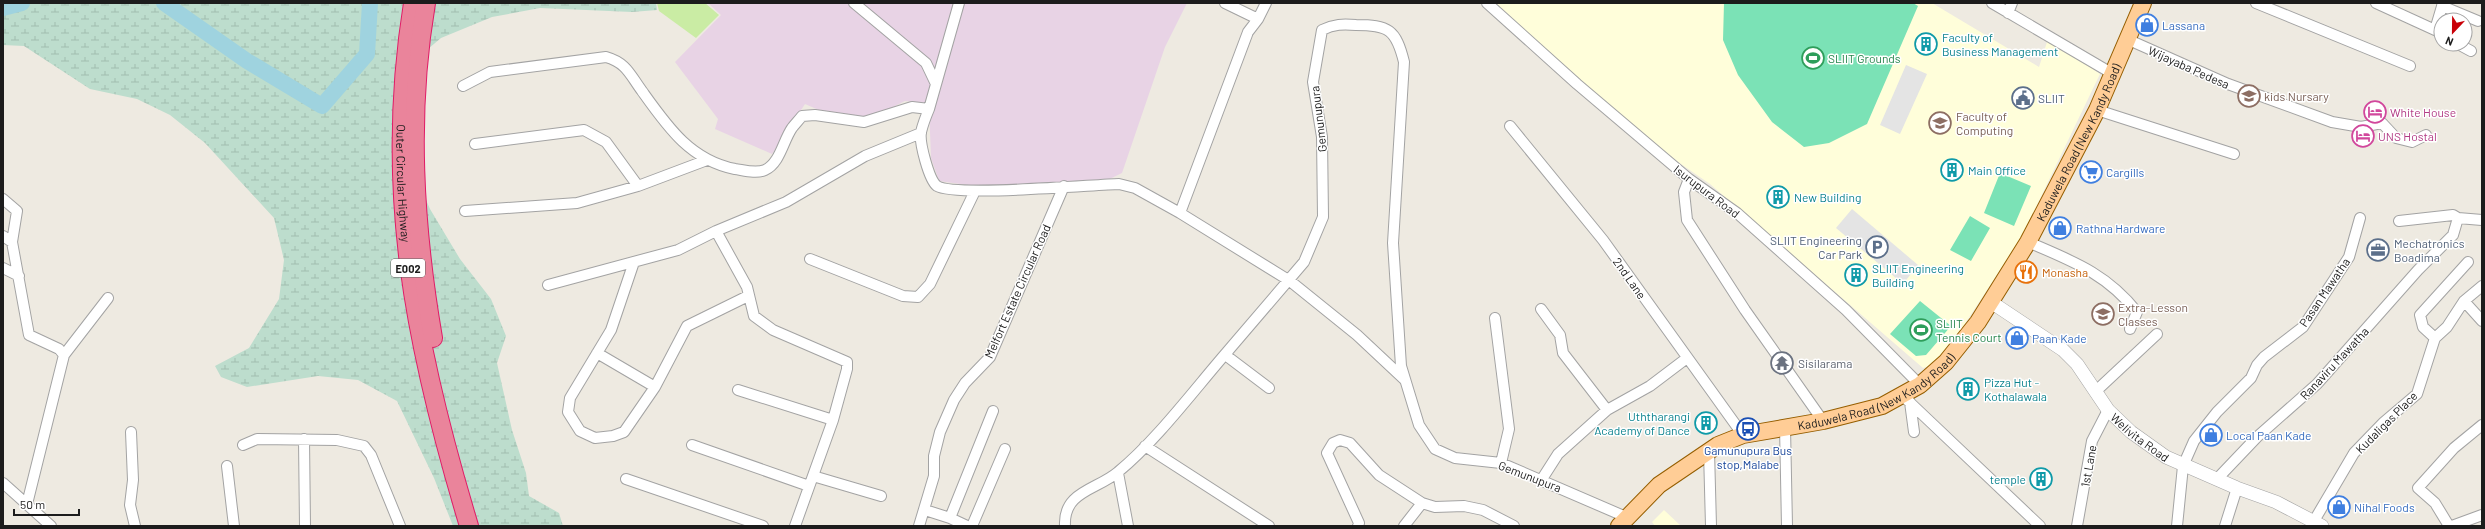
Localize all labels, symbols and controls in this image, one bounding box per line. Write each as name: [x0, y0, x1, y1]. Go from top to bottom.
shop icon: Lassana: [2134, 12, 2160, 38]
north arrow: [2433, 12, 2473, 52]
place label: Lassana: [2162, 18, 2205, 32]
place label: Faculty of Business Management: [1942, 30, 2058, 58]
building icon: Faculty of Business Management: [1913, 31, 1939, 57]
text: N: [2443, 34, 2455, 49]
street label: Wijayaba Pedesa: [2146, 43, 2232, 91]
sports icon: SLIIT Grounds: [1800, 45, 1826, 71]
place label: SLIIT Grounds: [1828, 51, 1901, 65]
street label: Kaduwela Road (New Kandy Road): [2033, 61, 2123, 223]
school or university icon: kids Nursary: [2236, 83, 2262, 109]
street label: Gemunupura: [1307, 85, 1329, 153]
public building icon: SLIIT: [2010, 85, 2036, 111]
place label: kids Nursary: [2264, 89, 2329, 103]
place label: SLIIT: [2038, 91, 2065, 105]
hotel icon: White House: [2362, 99, 2388, 125]
place label: White House: [2390, 105, 2456, 119]
place label: Faculty of Computing: [1956, 109, 2013, 137]
school or university icon: Faculty of Computing: [1927, 110, 1953, 136]
hotel icon: UNS Hostal: [2350, 123, 2376, 149]
street label: Outer Circular Highway: [394, 124, 414, 243]
place label: UNS Hostal: [2378, 129, 2437, 143]
building icon: Main Office: [1939, 157, 1965, 183]
supermarket icon: Cargills: [2078, 159, 2104, 185]
street label: Isurupura Road: [1671, 162, 1743, 220]
place label: Main Office: [1968, 163, 2026, 177]
place label: Cargills: [2106, 165, 2145, 179]
building icon: New Building: [1765, 184, 1791, 210]
place label: New Building: [1794, 190, 1862, 204]
shop icon: Rathna Hardware: [2047, 215, 2073, 241]
place label: Rathna Hardware: [2076, 221, 2165, 235]
street label: Melfort Estate Circular Road: [981, 222, 1053, 360]
place label: SLIIT Engineering Car Park: [1770, 233, 1862, 261]
parking icon: SLIIT Engineering Car Park: [1864, 234, 1890, 260]
place label: Mechatronics Boadima: [2394, 236, 2465, 264]
office icon: Mechatronics Boadima: [2365, 237, 2391, 263]
street label: 2nd Lane: [1611, 255, 1649, 301]
street label: Pasan Mawatha: [2296, 255, 2352, 329]
road number: E002: [391, 259, 425, 277]
restaurant icon: Monasha: [2013, 259, 2039, 285]
place label: SLIIT Engineering Building: [1872, 261, 1964, 289]
building icon: SLIIT Engineering Building: [1843, 262, 1869, 288]
place label: Monasha: [2042, 265, 2088, 279]
place label: Extra-Lesson Classes: [2118, 300, 2188, 328]
school or university icon: Extra-Lesson Classes: [2090, 301, 2116, 327]
place label: SLIIT Tennis Court: [1936, 316, 2002, 344]
sports icon: SLIIT Tennis Court: [1908, 317, 1934, 343]
street label: Ranaviru Mawatha: [2297, 324, 2371, 402]
shop icon: Paan Kade: [2004, 325, 2030, 351]
place label: Paan Kade: [2032, 331, 2087, 345]
temple icon: Sisilarama: [1769, 350, 1795, 376]
street label: Kaduwela Road (New Kandy Road): [1796, 350, 1958, 432]
place label: Sisilarama: [1798, 356, 1852, 370]
place label: Pizza Hut - Kothalawala: [1984, 375, 2047, 403]
building icon: Pizza Hut - Kothalawala: [1955, 376, 1981, 402]
street label: Kudaligas Place: [2352, 388, 2420, 456]
place label: Uththarangi Academy of Dance: [1594, 409, 1690, 437]
building icon: Uththarangi Academy of Dance: [1693, 410, 1719, 436]
street label: Welivita Road: [2108, 410, 2172, 464]
bus stop icon: Gamunupura Bus stop,Malabe: [1735, 416, 1761, 442]
shop icon: Local Paan Kade: [2198, 422, 2224, 448]
place label: Local Paan Kade: [2226, 428, 2312, 442]
place label: Gamunupura Bus stop,Malabe: [1704, 443, 1792, 471]
street label: 1st Lane: [2077, 444, 2099, 488]
street label: Gemunupura: [1496, 458, 1564, 494]
building icon: temple: [2028, 466, 2054, 492]
place label: temple: [1990, 472, 2026, 486]
scale bar: [14, 491, 79, 517]
shop icon: Nihal Foods: [2326, 494, 2352, 520]
text: 50 m: [20, 497, 45, 511]
place label: Nihal Foods: [2354, 500, 2415, 514]

